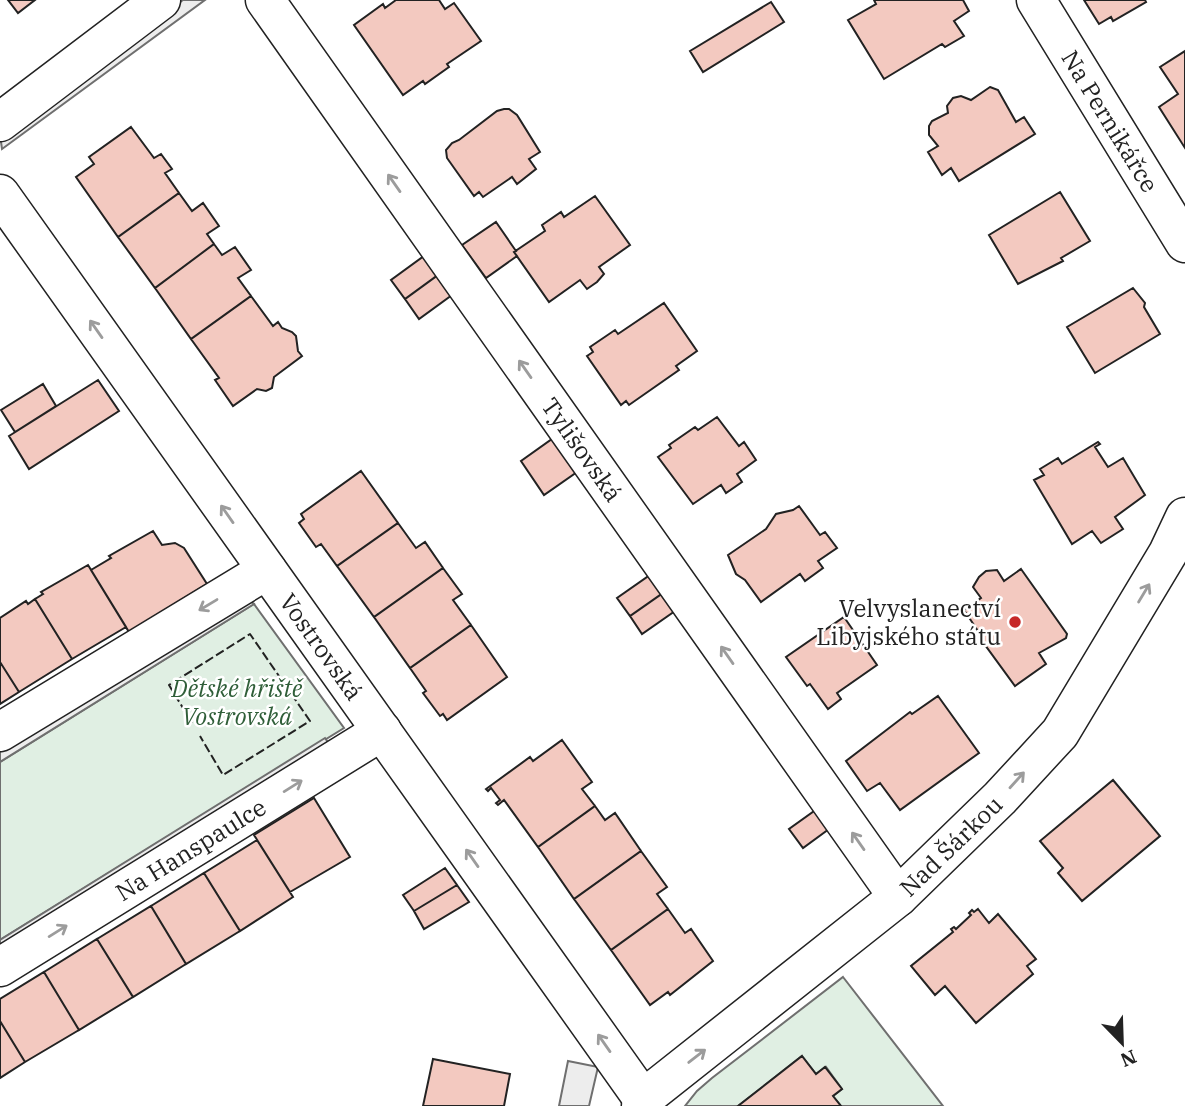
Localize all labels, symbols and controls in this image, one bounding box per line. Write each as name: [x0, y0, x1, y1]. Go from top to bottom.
street label: Na Pernikářce: [1055, 44, 1166, 198]
one-way arrow: [387, 174, 401, 193]
one-way arrow: [89, 320, 103, 339]
one-way arrow: [518, 360, 532, 379]
street label: Tylišovská: [534, 391, 630, 508]
one-way arrow: [220, 505, 235, 524]
one-way arrow: [1138, 583, 1152, 603]
street label: Vostrovská: [273, 587, 370, 706]
place label: Velvyslanectví Libyjského státu: [816, 592, 1001, 652]
one-way arrow: [199, 598, 219, 612]
marker: Velvyslanectví Libyjského státu: [1007, 614, 1023, 630]
one-way arrow: [720, 646, 734, 665]
park label: Dětské hřiště Vostrovská: [170, 672, 304, 732]
one-way arrow: [1009, 771, 1025, 789]
one-way arrow: [283, 778, 302, 793]
street label: Nad Šárkou: [892, 788, 1009, 903]
street label: Na Hanspaulce: [109, 791, 272, 908]
one-way arrow: [851, 832, 865, 851]
one-way arrow: [465, 849, 479, 868]
one-way arrow: [48, 924, 67, 939]
north arrow: [1087, 1008, 1157, 1078]
one-way arrow: [597, 1034, 611, 1053]
text: N: [1117, 1045, 1140, 1073]
one-way arrow: [687, 1048, 705, 1064]

